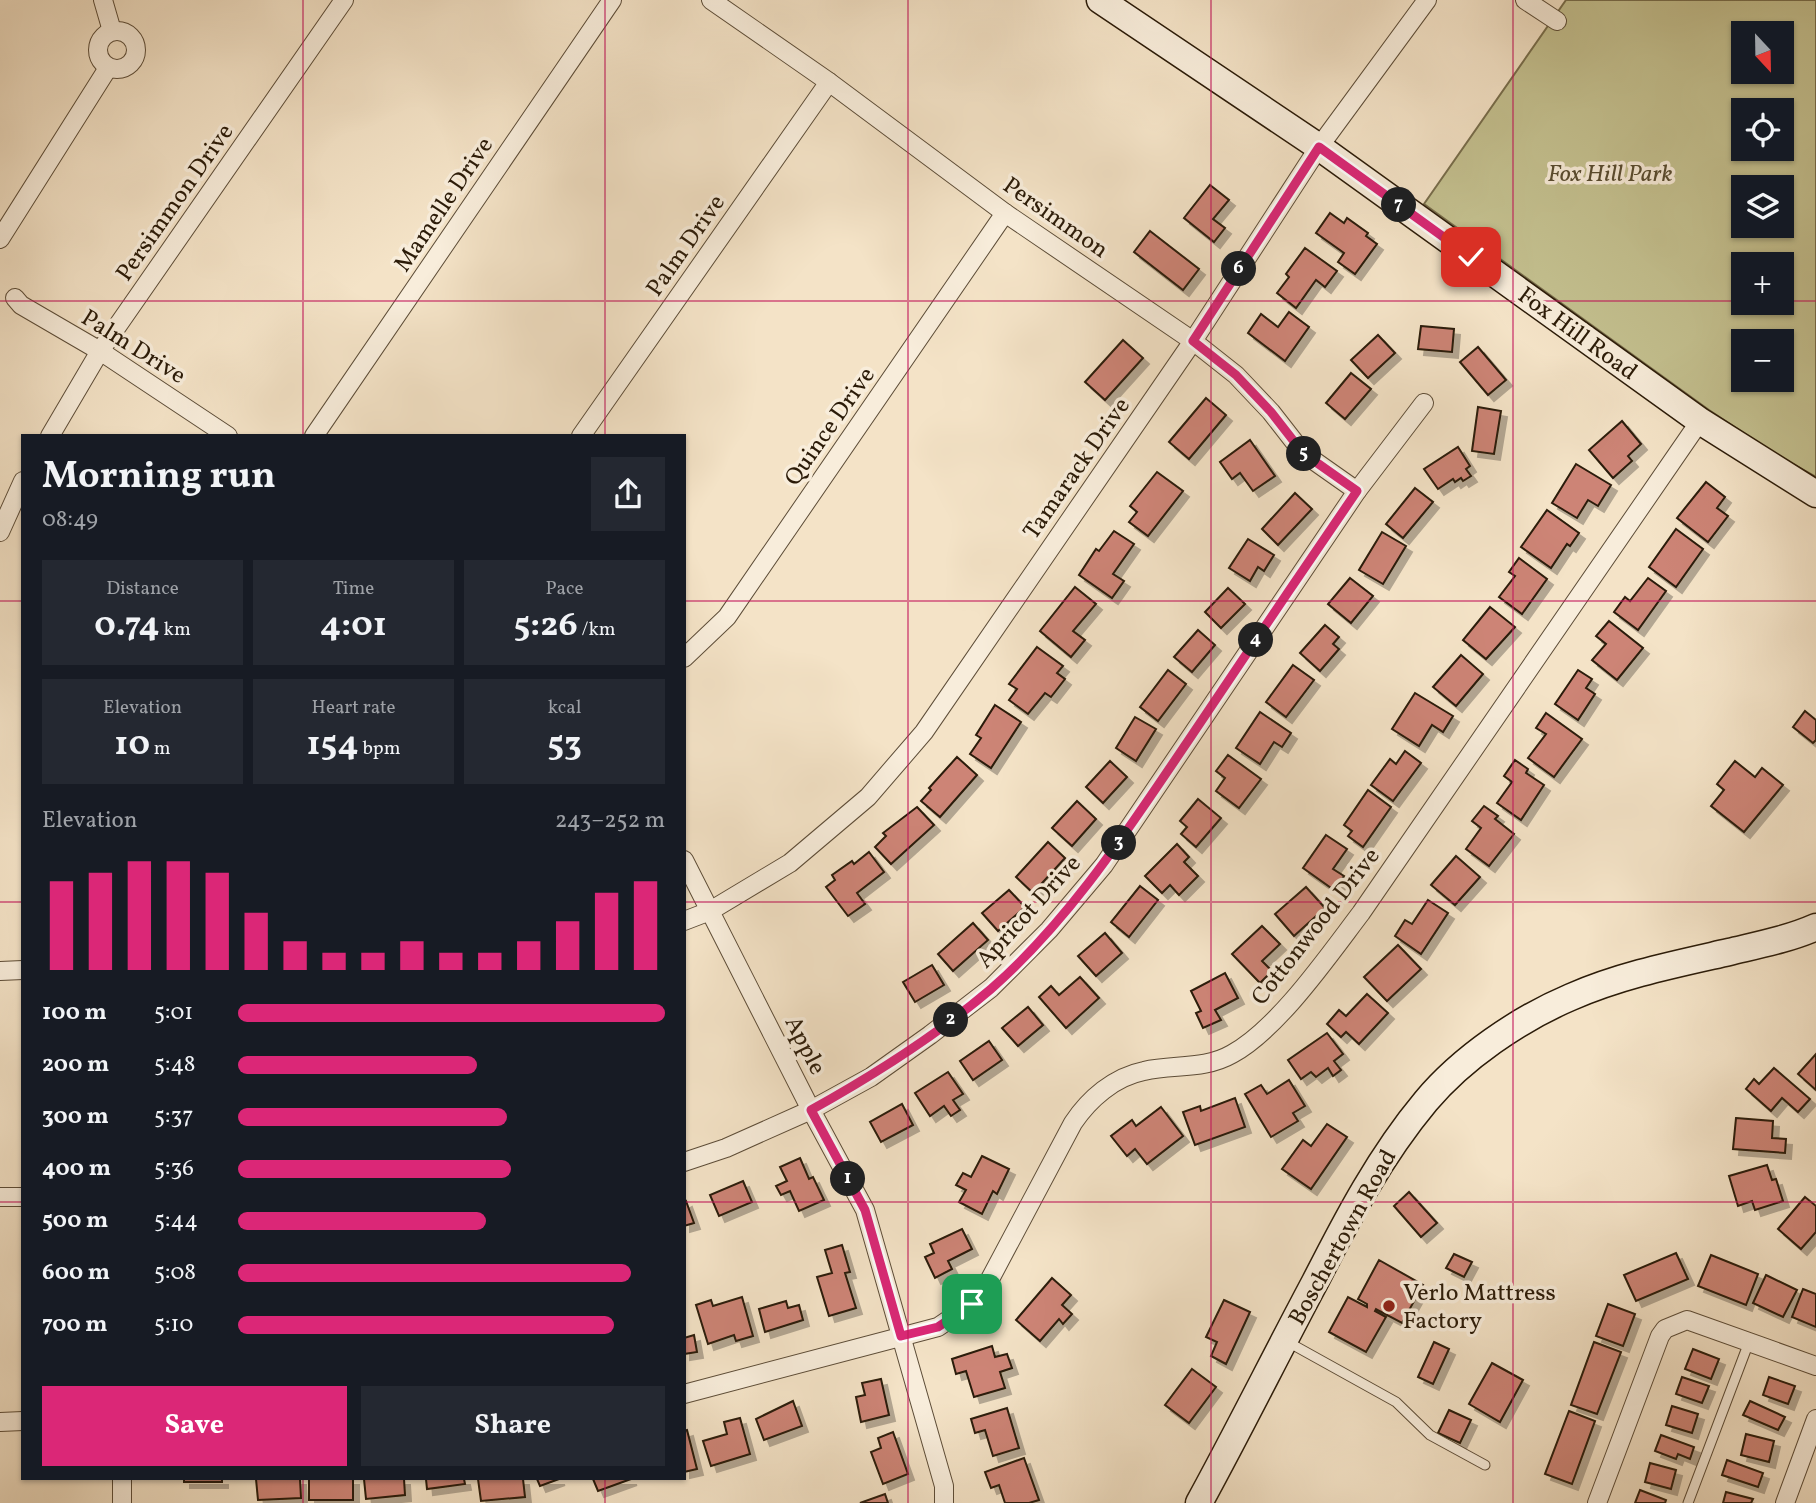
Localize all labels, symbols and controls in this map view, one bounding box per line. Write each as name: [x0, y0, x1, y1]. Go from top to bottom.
north arrow: [1731, 21, 1794, 84]
map controls: [1731, 21, 1794, 392]
button: locate: [1731, 98, 1794, 161]
street label: Persimmon Drive: [109, 117, 243, 289]
street label: Mamelle Drive: [387, 131, 502, 279]
park label: Fox Hill Park: [1548, 158, 1673, 192]
street label: Persimmon: [995, 170, 1115, 268]
button: layers: [1731, 175, 1794, 238]
street label: Palm Drive: [639, 188, 734, 304]
pin: 7: [1382, 188, 1416, 222]
text: 7: [1394, 191, 1403, 217]
pin: [1441, 227, 1501, 287]
icon: check: [1452, 238, 1490, 276]
pin: 6: [1222, 252, 1256, 286]
button: +: [1731, 252, 1794, 315]
text: 6: [1233, 255, 1244, 281]
street label: Fox Hill Road: [1510, 280, 1644, 390]
street label: Palm Drive: [74, 302, 192, 393]
button: −: [1731, 329, 1794, 392]
street label: Quince Drive: [777, 361, 884, 493]
street label: Tamarack Drive: [1016, 391, 1139, 547]
pin: 5: [1286, 436, 1322, 472]
text: 5: [1299, 440, 1308, 466]
text: Morning run: [42, 451, 276, 504]
button: share: [591, 457, 665, 531]
text: 08:49: [42, 504, 98, 536]
text: Distance: [106, 576, 179, 602]
text: Time: [333, 576, 374, 602]
text: Pace: [545, 576, 584, 602]
text: 0.74: [94, 602, 160, 650]
text: 4:01: [320, 602, 387, 650]
text: 5:26: [513, 602, 578, 650]
text: km: [160, 617, 191, 643]
text: /km: [578, 617, 616, 643]
pin: 4: [1238, 622, 1274, 658]
text: 4: [1250, 626, 1261, 652]
text: Elevation: [103, 695, 182, 721]
text: Heart rate: [312, 695, 395, 721]
text: kcal: [548, 695, 581, 721]
text: 10: [114, 721, 150, 769]
text: 154: [306, 721, 359, 769]
text: 53: [547, 721, 582, 769]
text: m: [150, 736, 171, 762]
text: bpm: [359, 736, 401, 762]
text: Elevation: [42, 805, 138, 837]
text: 243–252 m: [555, 805, 665, 837]
pin: 3: [1102, 826, 1136, 860]
text: 3: [1114, 829, 1123, 855]
street label: Cottonwood Drive: [1244, 841, 1389, 1013]
street label: Apricot Drive: [969, 848, 1090, 977]
text: 100 m: [42, 997, 107, 1029]
text: 5:01: [154, 997, 193, 1029]
pin: 2: [934, 1002, 968, 1038]
text: 2: [946, 1006, 955, 1032]
street label: Apple: [775, 1011, 833, 1081]
text: 200 m: [42, 1049, 109, 1081]
text: 5:48: [154, 1049, 195, 1081]
text: 300 m: [42, 1101, 109, 1133]
text: 5:37: [154, 1101, 193, 1133]
street label: Boschertown Road: [1281, 1144, 1406, 1332]
text: 400 m: [42, 1153, 111, 1185]
text: 5:36: [154, 1153, 194, 1185]
pin: 1: [830, 1162, 866, 1196]
text: 1: [844, 1165, 851, 1191]
text: 500 m: [42, 1205, 108, 1237]
text: 5:44: [154, 1205, 198, 1237]
text: 600 m: [42, 1257, 110, 1289]
text: 5:08: [154, 1257, 196, 1289]
pin: [942, 1274, 1002, 1334]
place label: Verlo Mattress Factory: [1403, 1277, 1556, 1339]
icon: arrive: [953, 1285, 991, 1323]
marker: Verlo Mattress Factory: [1381, 1298, 1397, 1314]
text: 700 m: [42, 1309, 108, 1341]
text: 5:10: [154, 1309, 193, 1341]
button: Save: [42, 1386, 347, 1466]
button: Share: [361, 1386, 665, 1466]

